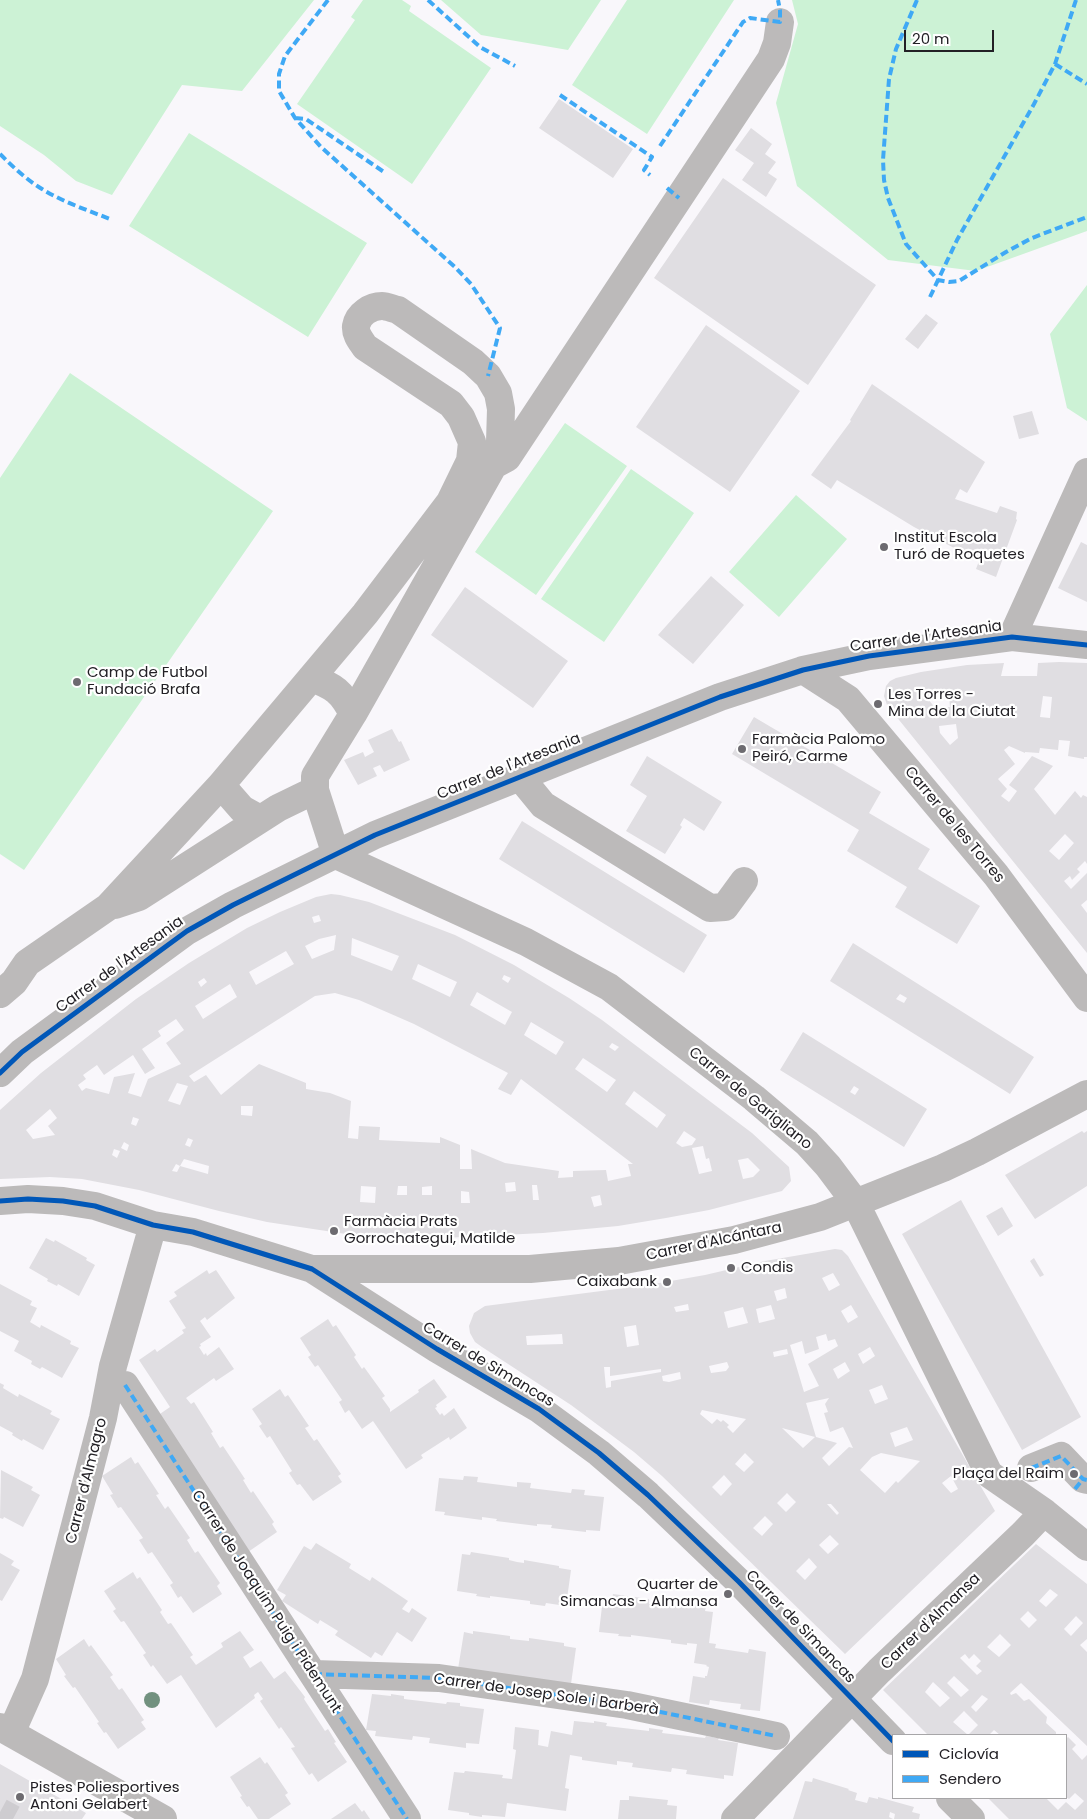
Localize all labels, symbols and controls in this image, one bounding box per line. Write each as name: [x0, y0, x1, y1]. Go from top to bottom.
scale bar: [907, 20, 997, 52]
text: 20 m: [912, 28, 950, 49]
place label: Institut Escola Turó de Roquetes: [894, 529, 1025, 564]
marker: Institut Escola Turó de Roquetes: [878, 541, 890, 553]
street label: Carrer de l'Artesania: [849, 617, 1003, 657]
place label: Camp de Futbol Fundació Brafa: [87, 664, 208, 699]
marker: Camp de Futbol Fundació Brafa: [71, 676, 83, 688]
place label: Les Torres - Mina de la Ciutat: [888, 686, 1016, 721]
marker: Les Torres - Mina de la Ciutat: [872, 698, 884, 710]
street label: Carrer de l'Artesania: [435, 730, 583, 804]
place label: Farmàcia Palomo Peiró, Carme: [752, 731, 885, 766]
marker: Farmàcia Palomo Peiró, Carme: [736, 743, 748, 755]
street label: Carrer de les Torres: [900, 763, 1008, 887]
street label: Carrer de l'Artesania: [53, 913, 187, 1017]
street label: Carrer de Garigliano: [685, 1044, 815, 1154]
place label: Farmàcia Prats Gorrochategui, Matilde: [344, 1213, 515, 1248]
street label: Carrer d'Alcántara: [644, 1219, 784, 1265]
marker: Farmàcia Prats Gorrochategui, Matilde: [328, 1225, 340, 1237]
place label: Condis: [741, 1259, 793, 1277]
marker: Condis: [725, 1262, 737, 1274]
place label: Caixabank: [577, 1273, 657, 1291]
marker: Caixabank: [661, 1276, 673, 1288]
street label: Carrer de Simancas: [419, 1319, 557, 1411]
street label: Carrer d'Almagro: [63, 1416, 111, 1546]
place label: Plaça del Raim: [953, 1465, 1064, 1483]
marker: Plaça del Raim: [1068, 1468, 1080, 1480]
street label: Carrer de Joaquim Puig i Pidemunt: [187, 1487, 345, 1717]
street label: Carrer de Simancas: [741, 1567, 859, 1687]
street label: Carrer d'Almansa: [878, 1570, 984, 1674]
place label: Quarter de Simancas - Almansa: [560, 1576, 718, 1611]
marker: Quarter de Simancas - Almansa: [722, 1588, 734, 1600]
street label: Carrer de Josep Sole i Barberà: [432, 1670, 660, 1720]
legend: [892, 1734, 1067, 1799]
text: Ciclovía: [939, 1743, 999, 1764]
text: Sendero: [939, 1768, 1001, 1789]
place label: Pistes Poliesportives Antoni Gelabert: [30, 1779, 180, 1814]
marker: Pistes Poliesportives Antoni Gelabert: [14, 1791, 26, 1803]

